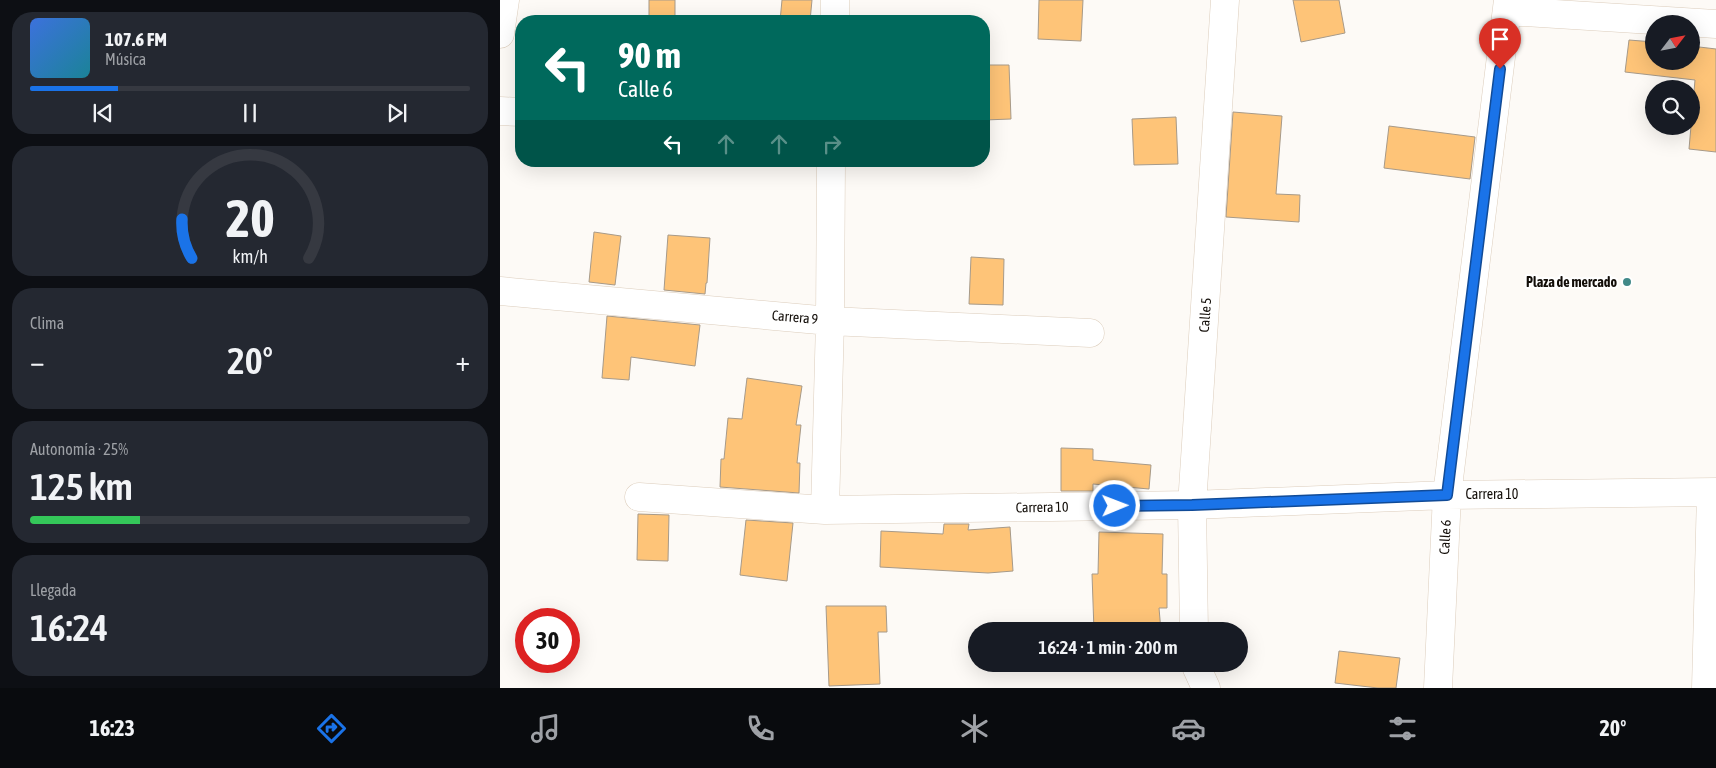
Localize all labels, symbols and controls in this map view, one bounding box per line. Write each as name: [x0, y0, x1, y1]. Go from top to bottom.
north arrow: [1645, 15, 1700, 70]
map controls: [1645, 15, 1700, 135]
pin: [1479, 18, 1521, 69]
icon: arrive: [1486, 25, 1514, 53]
text: 107.6 FM: [105, 28, 167, 50]
icon: left: [535, 35, 600, 100]
text: 90 m: [618, 35, 681, 75]
text: Música: [105, 50, 146, 68]
text: Calle 6: [618, 76, 673, 102]
button: search: [1645, 80, 1700, 135]
icon: previous: [89, 99, 117, 127]
icon: pause: [236, 99, 264, 127]
icon: next: [383, 99, 411, 127]
icon: left: [659, 130, 687, 158]
icon: ahead: [712, 130, 740, 158]
icon: ahead: [765, 130, 793, 158]
icon: right: [818, 130, 846, 158]
text: 20: [226, 188, 274, 248]
text: km/h: [232, 246, 268, 267]
place label: Plaza de mercado: [1526, 274, 1617, 290]
marker: Plaza de mercado: [1621, 276, 1633, 288]
street label: Calle 5: [1196, 297, 1214, 333]
street label: Carrera 9: [771, 307, 819, 327]
text: Clima: [30, 314, 64, 332]
text: 20°: [227, 339, 273, 382]
text: −: [30, 345, 45, 377]
text: +: [455, 345, 470, 377]
text: Autonomía · 25%: [30, 440, 128, 458]
text: 125 km: [30, 465, 133, 508]
position arrow: [1088, 479, 1140, 531]
street label: Carrera 10: [1466, 486, 1519, 502]
street label: Carrera 10: [1015, 499, 1069, 515]
street label: Calle 6: [1436, 519, 1454, 555]
text: Llegada: [30, 581, 77, 599]
text: 16:24: [30, 606, 108, 649]
speed limit sign: 30: [515, 608, 580, 673]
text: 16:24 · 1 min · 200 m: [1038, 636, 1178, 658]
icon: directions: [314, 711, 349, 746]
icon: music: [528, 711, 563, 746]
icon: phone: [743, 711, 778, 746]
icon: climate: [957, 711, 992, 746]
icon: car: [1171, 711, 1206, 746]
icon: filters: [1385, 711, 1420, 746]
text: 16:23: [90, 715, 135, 741]
text: 20°: [1600, 715, 1626, 741]

